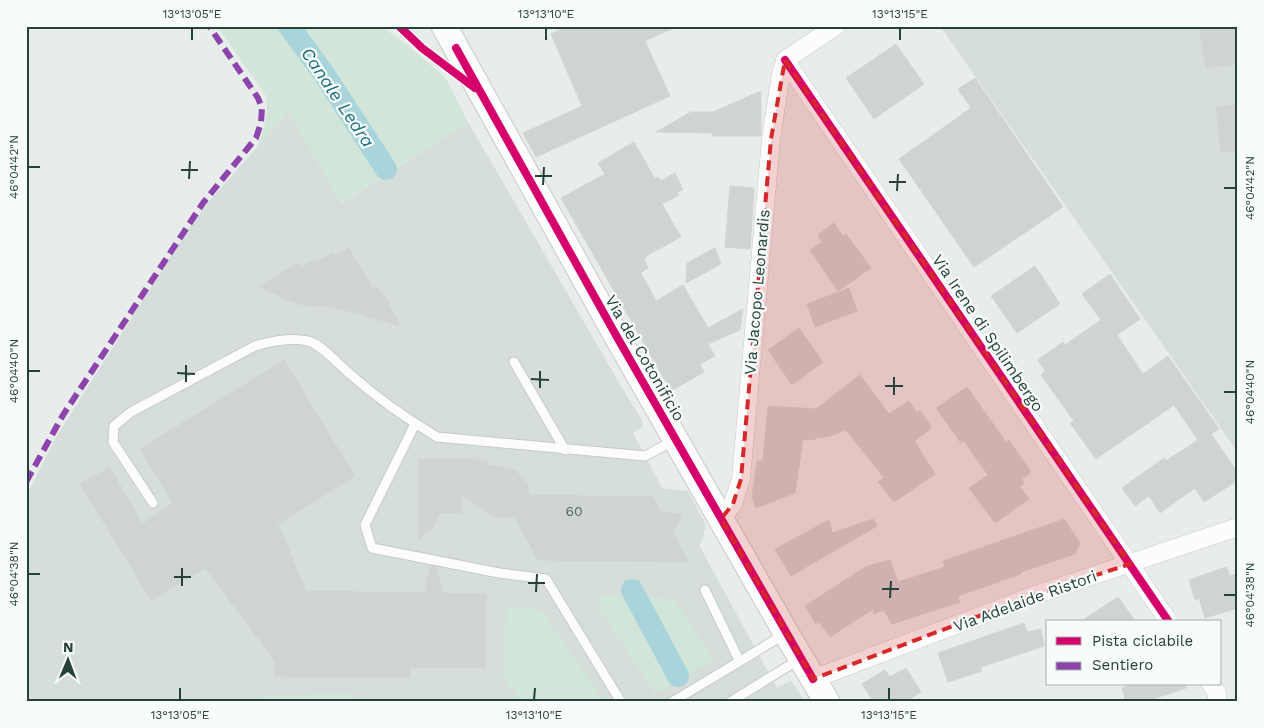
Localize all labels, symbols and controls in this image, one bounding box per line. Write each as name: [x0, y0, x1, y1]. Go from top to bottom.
text: 13°13'05"E: [163, 7, 222, 21]
text: 13°13'10"E: [518, 7, 574, 21]
text: 13°13'15"E: [872, 7, 928, 21]
water label: Canale Ledra: [297, 43, 379, 151]
text: 46°04'42"N: [7, 135, 21, 199]
text: 46°04'42"N: [1243, 156, 1257, 220]
street label: Via Jacopo Leonardis: [740, 209, 774, 375]
street label: Via Irene di Spilimbergo: [928, 251, 1048, 415]
street label: Via del Cotonificio: [601, 292, 689, 424]
text: 46°04'40"N: [7, 339, 21, 403]
text: 46°04'40"N: [1243, 360, 1257, 424]
house number: 60: [565, 503, 583, 519]
text: 46°04'38"N: [7, 541, 21, 607]
text: 46°04'38"N: [1243, 562, 1257, 628]
street label: Via Adelaide Ristori: [951, 566, 1099, 636]
legend: [1046, 620, 1222, 686]
text: Pista ciclabile: [1092, 632, 1193, 650]
north arrow: [42, 636, 92, 686]
text: N: [63, 639, 74, 655]
text: Sentiero: [1092, 656, 1153, 674]
text: 13°13'05"E: [151, 708, 210, 722]
text: 13°13'10"E: [506, 708, 562, 722]
text: 13°13'15"E: [861, 708, 917, 722]

